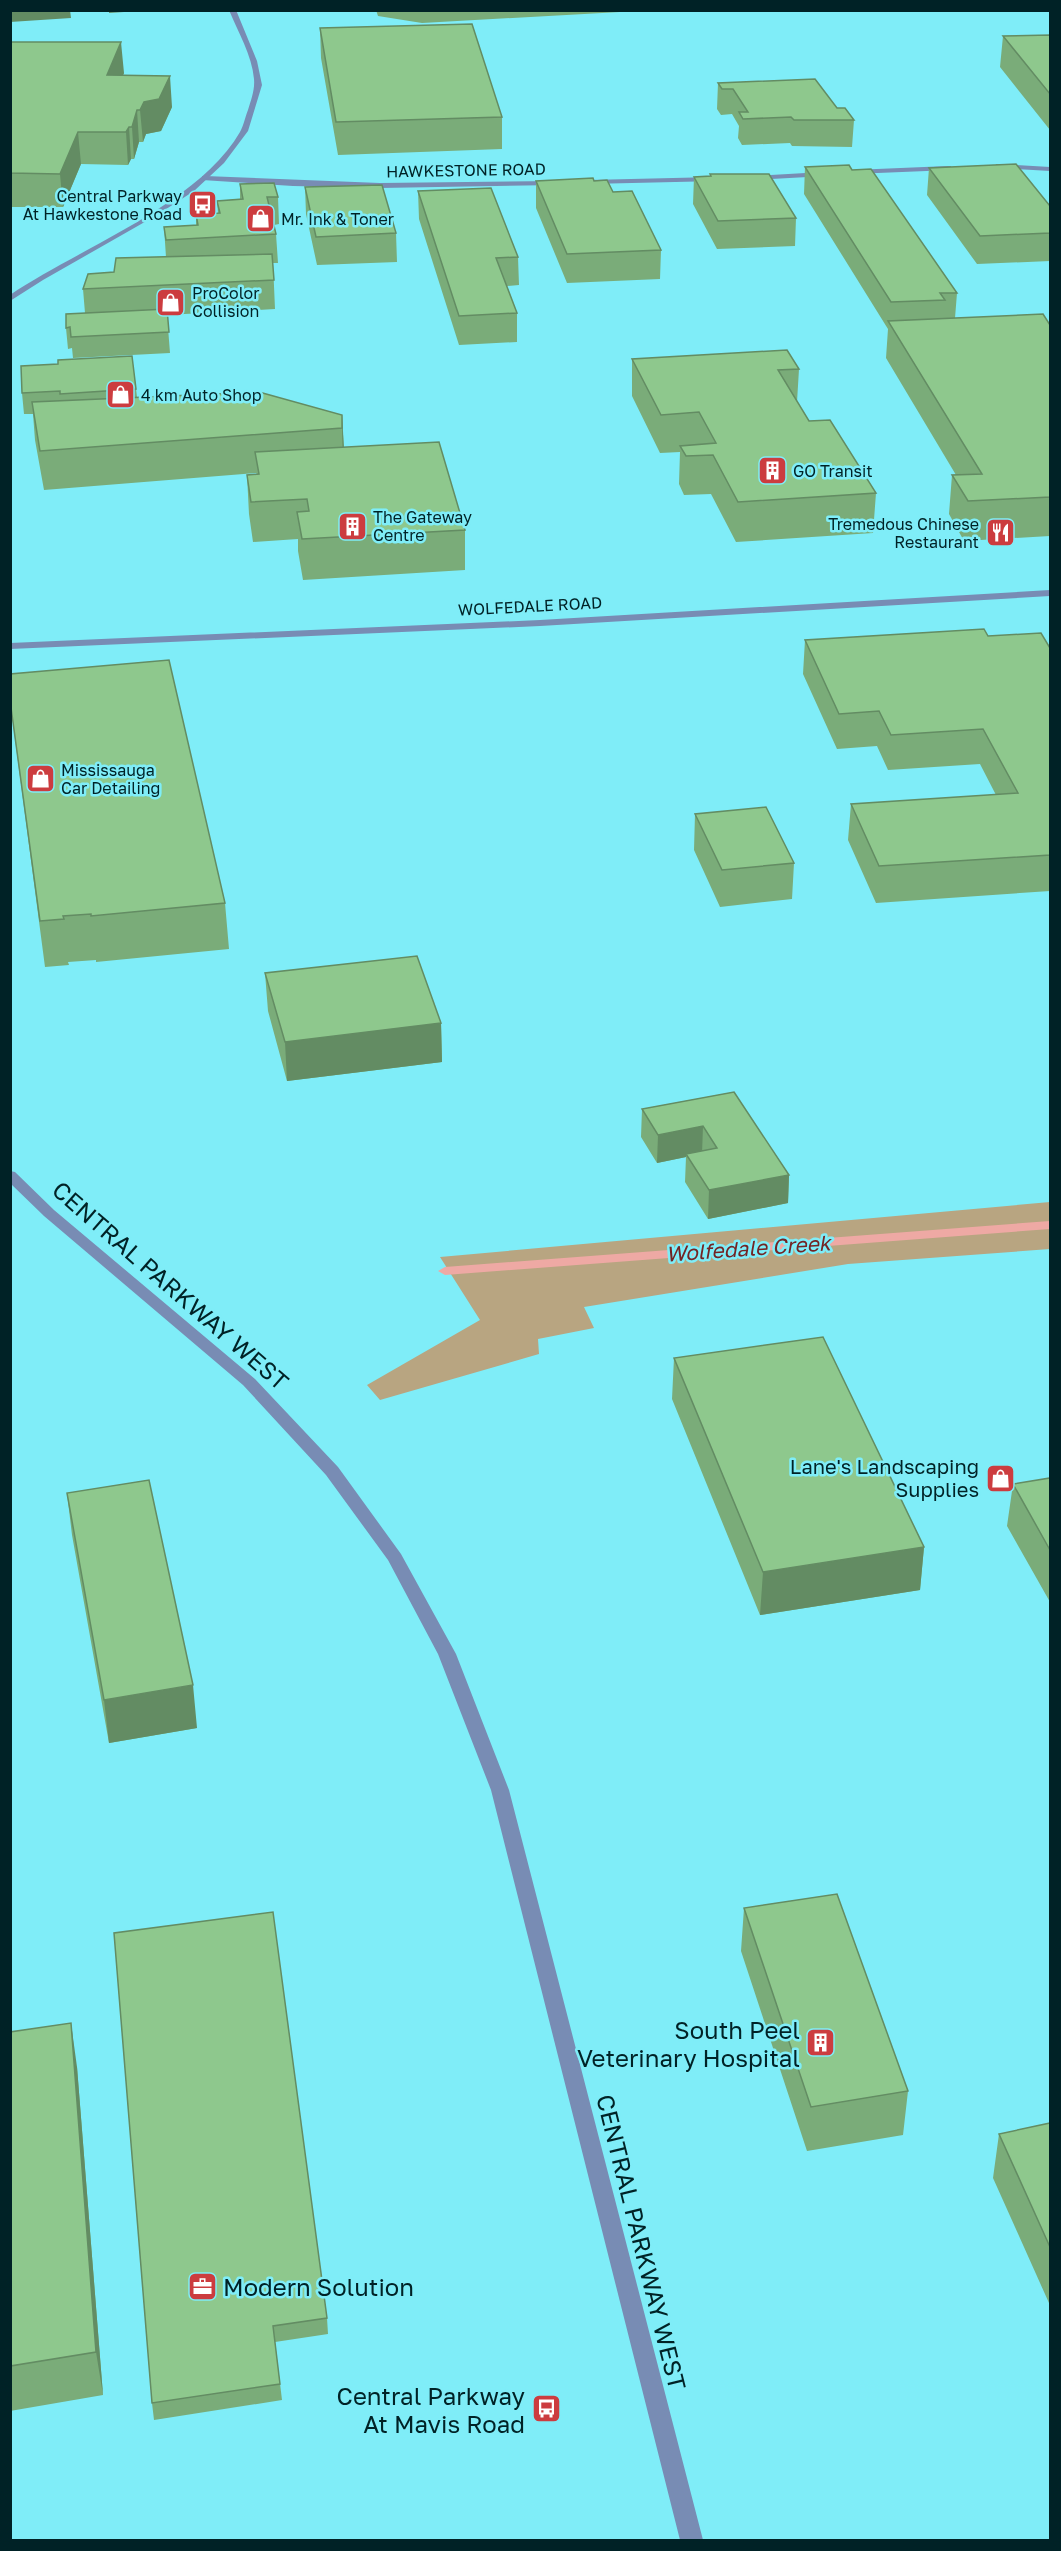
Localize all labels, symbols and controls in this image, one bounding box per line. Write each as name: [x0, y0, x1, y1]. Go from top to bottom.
street label: HAWKESTONE ROAD: [386, 159, 546, 181]
place label: Central Parkway At Hawkestone Road: [23, 186, 182, 224]
bus stop icon: Central Parkway At Hawkestone Road: [187, 189, 219, 221]
shop icon: Mr. Ink & Toner: [244, 203, 276, 235]
place label: Mr. Ink & Toner: [281, 209, 394, 229]
place label: ProColor Collision: [192, 283, 259, 321]
shop icon: ProColor Collision: [155, 286, 187, 318]
shop icon: 4 km Auto Shop: [104, 379, 136, 411]
place label: 4 km Auto Shop: [141, 385, 262, 405]
building icon: GO Transit: [756, 455, 788, 487]
place label: GO Transit: [793, 461, 873, 481]
place label: The Gateway Centre: [373, 507, 472, 545]
building icon: The Gateway Centre: [336, 510, 368, 542]
place label: Tremedous Chinese Restaurant: [828, 514, 979, 552]
restaurant icon: Tremedous Chinese Restaurant: [984, 517, 1016, 549]
street label: WOLFEDALE ROAD: [457, 592, 603, 620]
place label: Mississauga Car Detailing: [61, 760, 160, 798]
shop icon: Mississauga Car Detailing: [24, 763, 56, 795]
street label: CENTRAL PARKWAY WEST: [47, 1175, 295, 1396]
water label: Wolfedale Creek: [665, 1229, 833, 1267]
place label: Lane's Landscaping Supplies: [790, 1454, 979, 1501]
shop icon: Lane's Landscaping Supplies: [984, 1462, 1016, 1494]
place label: South Peel Veterinary Hospital: [577, 2015, 800, 2072]
building icon: South Peel Veterinary Hospital: [805, 2027, 837, 2059]
street label: CENTRAL PARKWAY WEST: [591, 2091, 693, 2393]
office icon: Modern Solution: [186, 2270, 218, 2302]
place label: Modern Solution: [223, 2272, 414, 2301]
place label: Central Parkway At Mavis Road: [337, 2381, 525, 2438]
bus stop icon: Central Parkway At Mavis Road: [530, 2393, 562, 2425]

